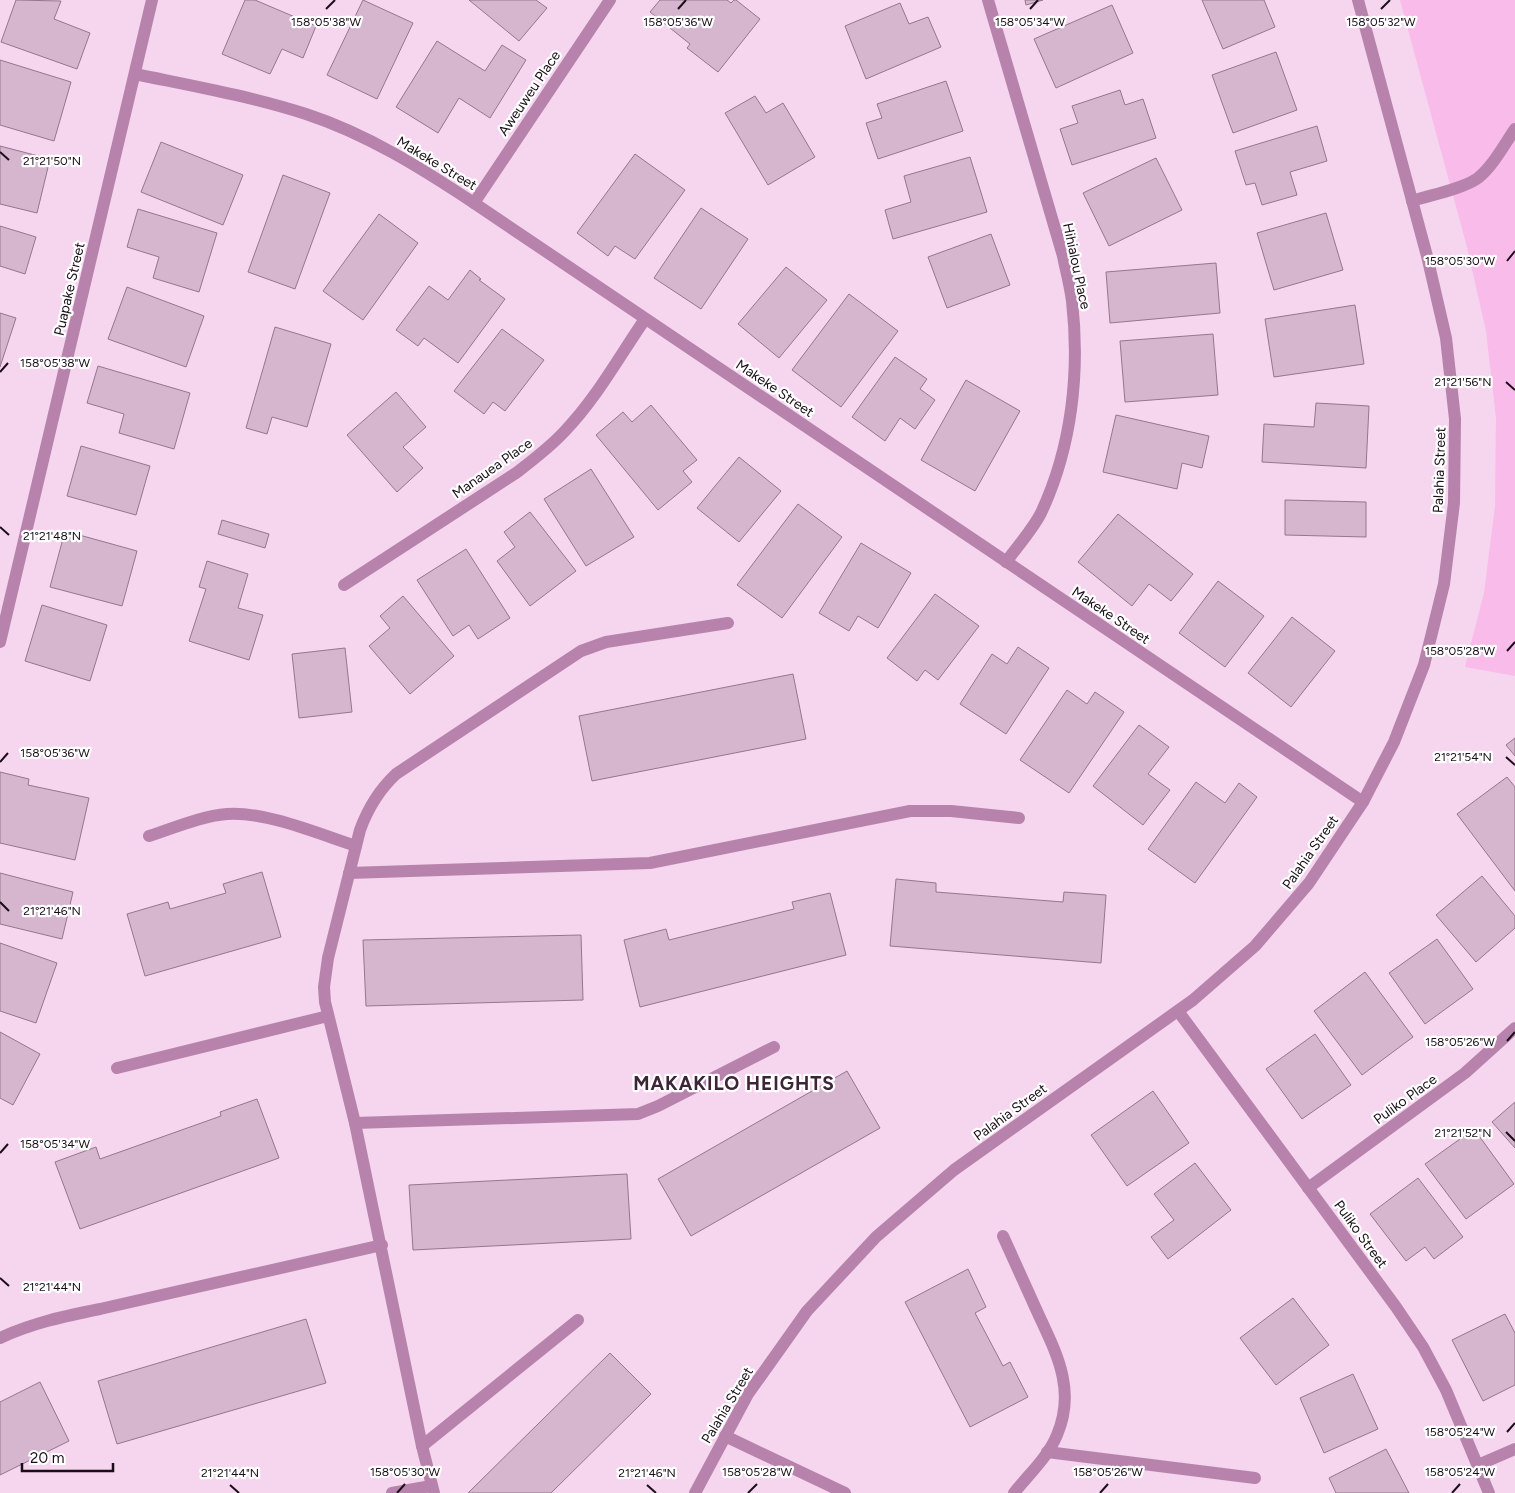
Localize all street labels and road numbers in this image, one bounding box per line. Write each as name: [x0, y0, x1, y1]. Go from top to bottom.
street label: Aweuweu Place: [495, 47, 564, 139]
street label: Makeke Street: [394, 133, 480, 194]
street label: Hihialou Place: [1059, 221, 1094, 311]
street label: Puapake Street: [50, 241, 88, 337]
street label: Makeke Street: [733, 356, 817, 421]
street label: Palahia Street: [1430, 427, 1449, 513]
street label: Manauea Place: [449, 434, 536, 502]
street label: Makeke Street: [1069, 583, 1153, 648]
street label: Palahia Street: [1279, 812, 1342, 892]
street label: Puliko Place: [1370, 1071, 1440, 1128]
street label: Palahia Street: [970, 1080, 1050, 1145]
street label: Puliko Street: [1330, 1197, 1391, 1271]
street label: Palahia Street: [698, 1364, 757, 1447]

